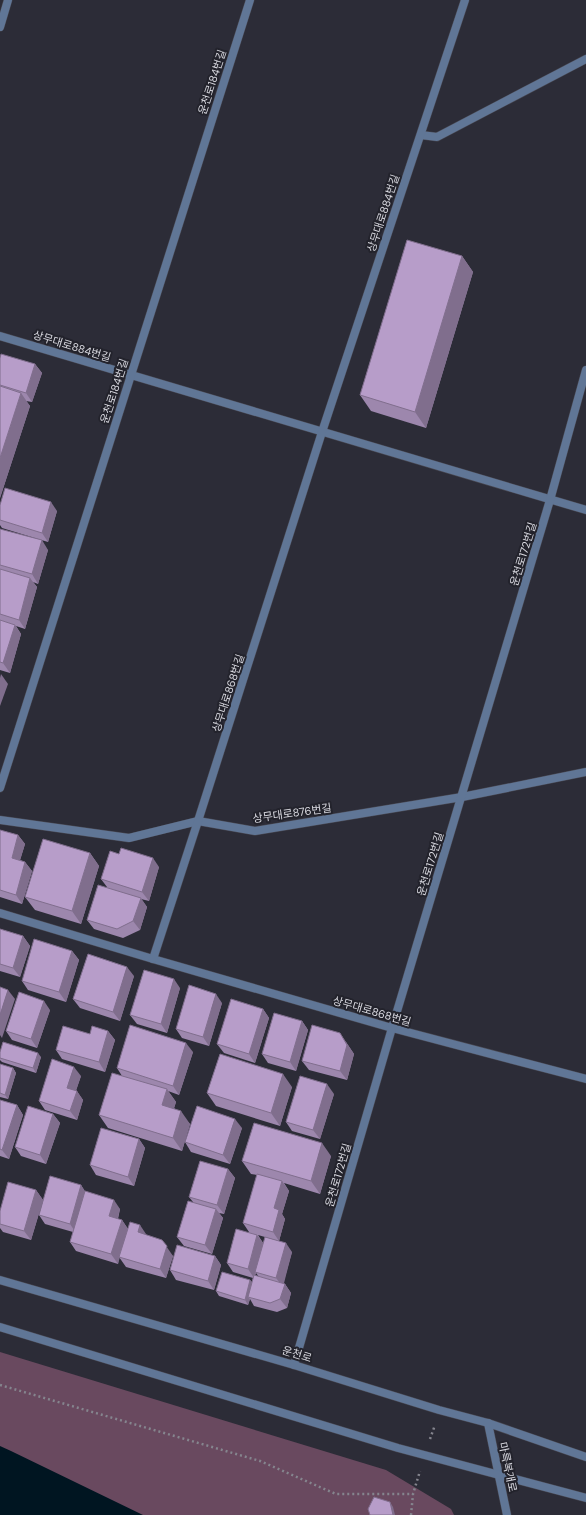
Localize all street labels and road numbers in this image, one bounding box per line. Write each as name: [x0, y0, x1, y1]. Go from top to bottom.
street label: 운천로184번길: [195, 48, 229, 116]
street label: 상무대로884번길: [364, 172, 402, 254]
street label: 상무대로884번길: [31, 327, 113, 365]
street label: 운천로184번길: [97, 357, 131, 425]
street label: 운천로172번길: [507, 520, 539, 588]
street label: 상무대로868번길: [209, 652, 247, 734]
street label: 상무대로876번길: [252, 801, 332, 825]
street label: 운천로172번길: [414, 830, 446, 898]
street label: 상무대로868번길: [331, 993, 413, 1029]
street label: 운천로172번길: [322, 1141, 354, 1209]
street label: 운천로: [280, 1343, 314, 1365]
street label: 마륵복개로: [496, 1441, 520, 1493]

